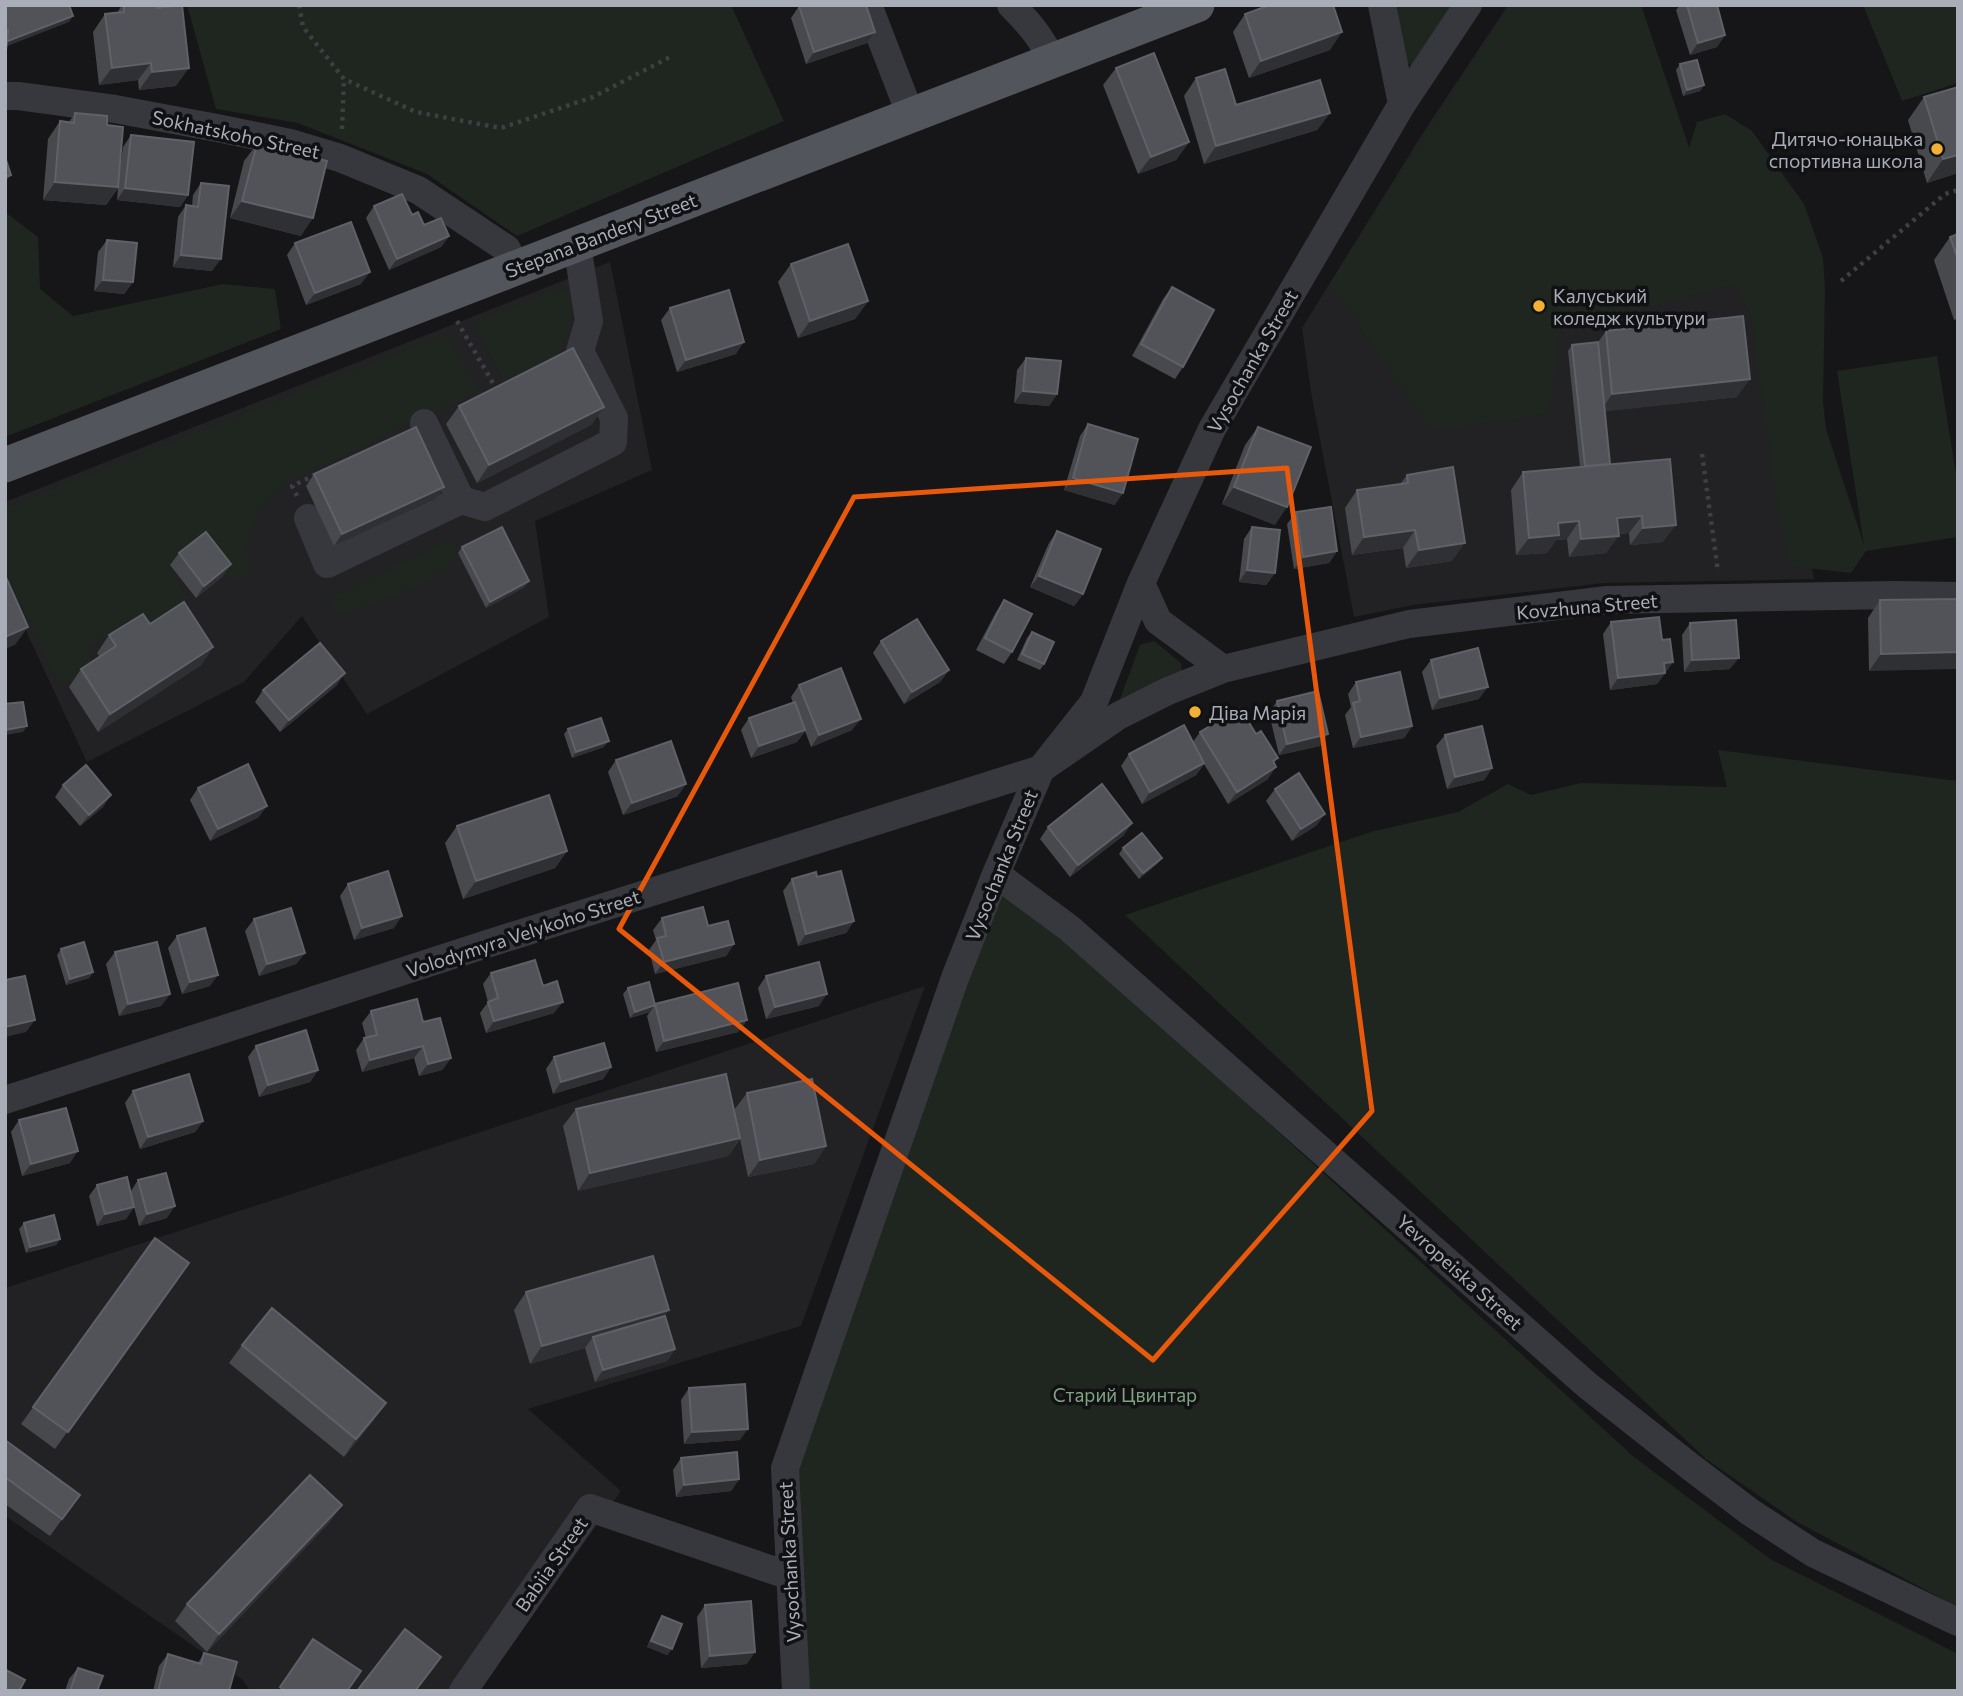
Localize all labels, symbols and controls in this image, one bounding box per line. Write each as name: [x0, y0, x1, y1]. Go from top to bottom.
street label: Sokhatskoho Street: [150, 105, 322, 163]
place label: Дитячо-юнацька спортивна школа: [1769, 127, 1923, 172]
marker: Дитячо-юнацька спортивна школа: [1929, 141, 1945, 157]
street label: Stepana Bandery Street: [502, 188, 700, 282]
place label: Калуський коледж культури: [1553, 284, 1705, 329]
street label: Vysochanka Street: [1202, 285, 1302, 436]
marker: Калуський коледж культури: [1531, 298, 1547, 314]
street label: Kovzhuna Street: [1515, 588, 1659, 624]
place label: Діва Марія: [1209, 701, 1306, 724]
marker: Діва Марія: [1187, 704, 1203, 720]
street label: Vysochanka Street: [960, 786, 1042, 944]
street label: Volodymyra Velykoho Street: [403, 884, 643, 982]
street label: Yevropeiska Street: [1392, 1210, 1528, 1335]
park label: Старий Цвинтар: [1053, 1383, 1197, 1406]
street label: Vysochanka Street: [773, 1481, 805, 1643]
street label: Babiia Street: [510, 1512, 592, 1616]

